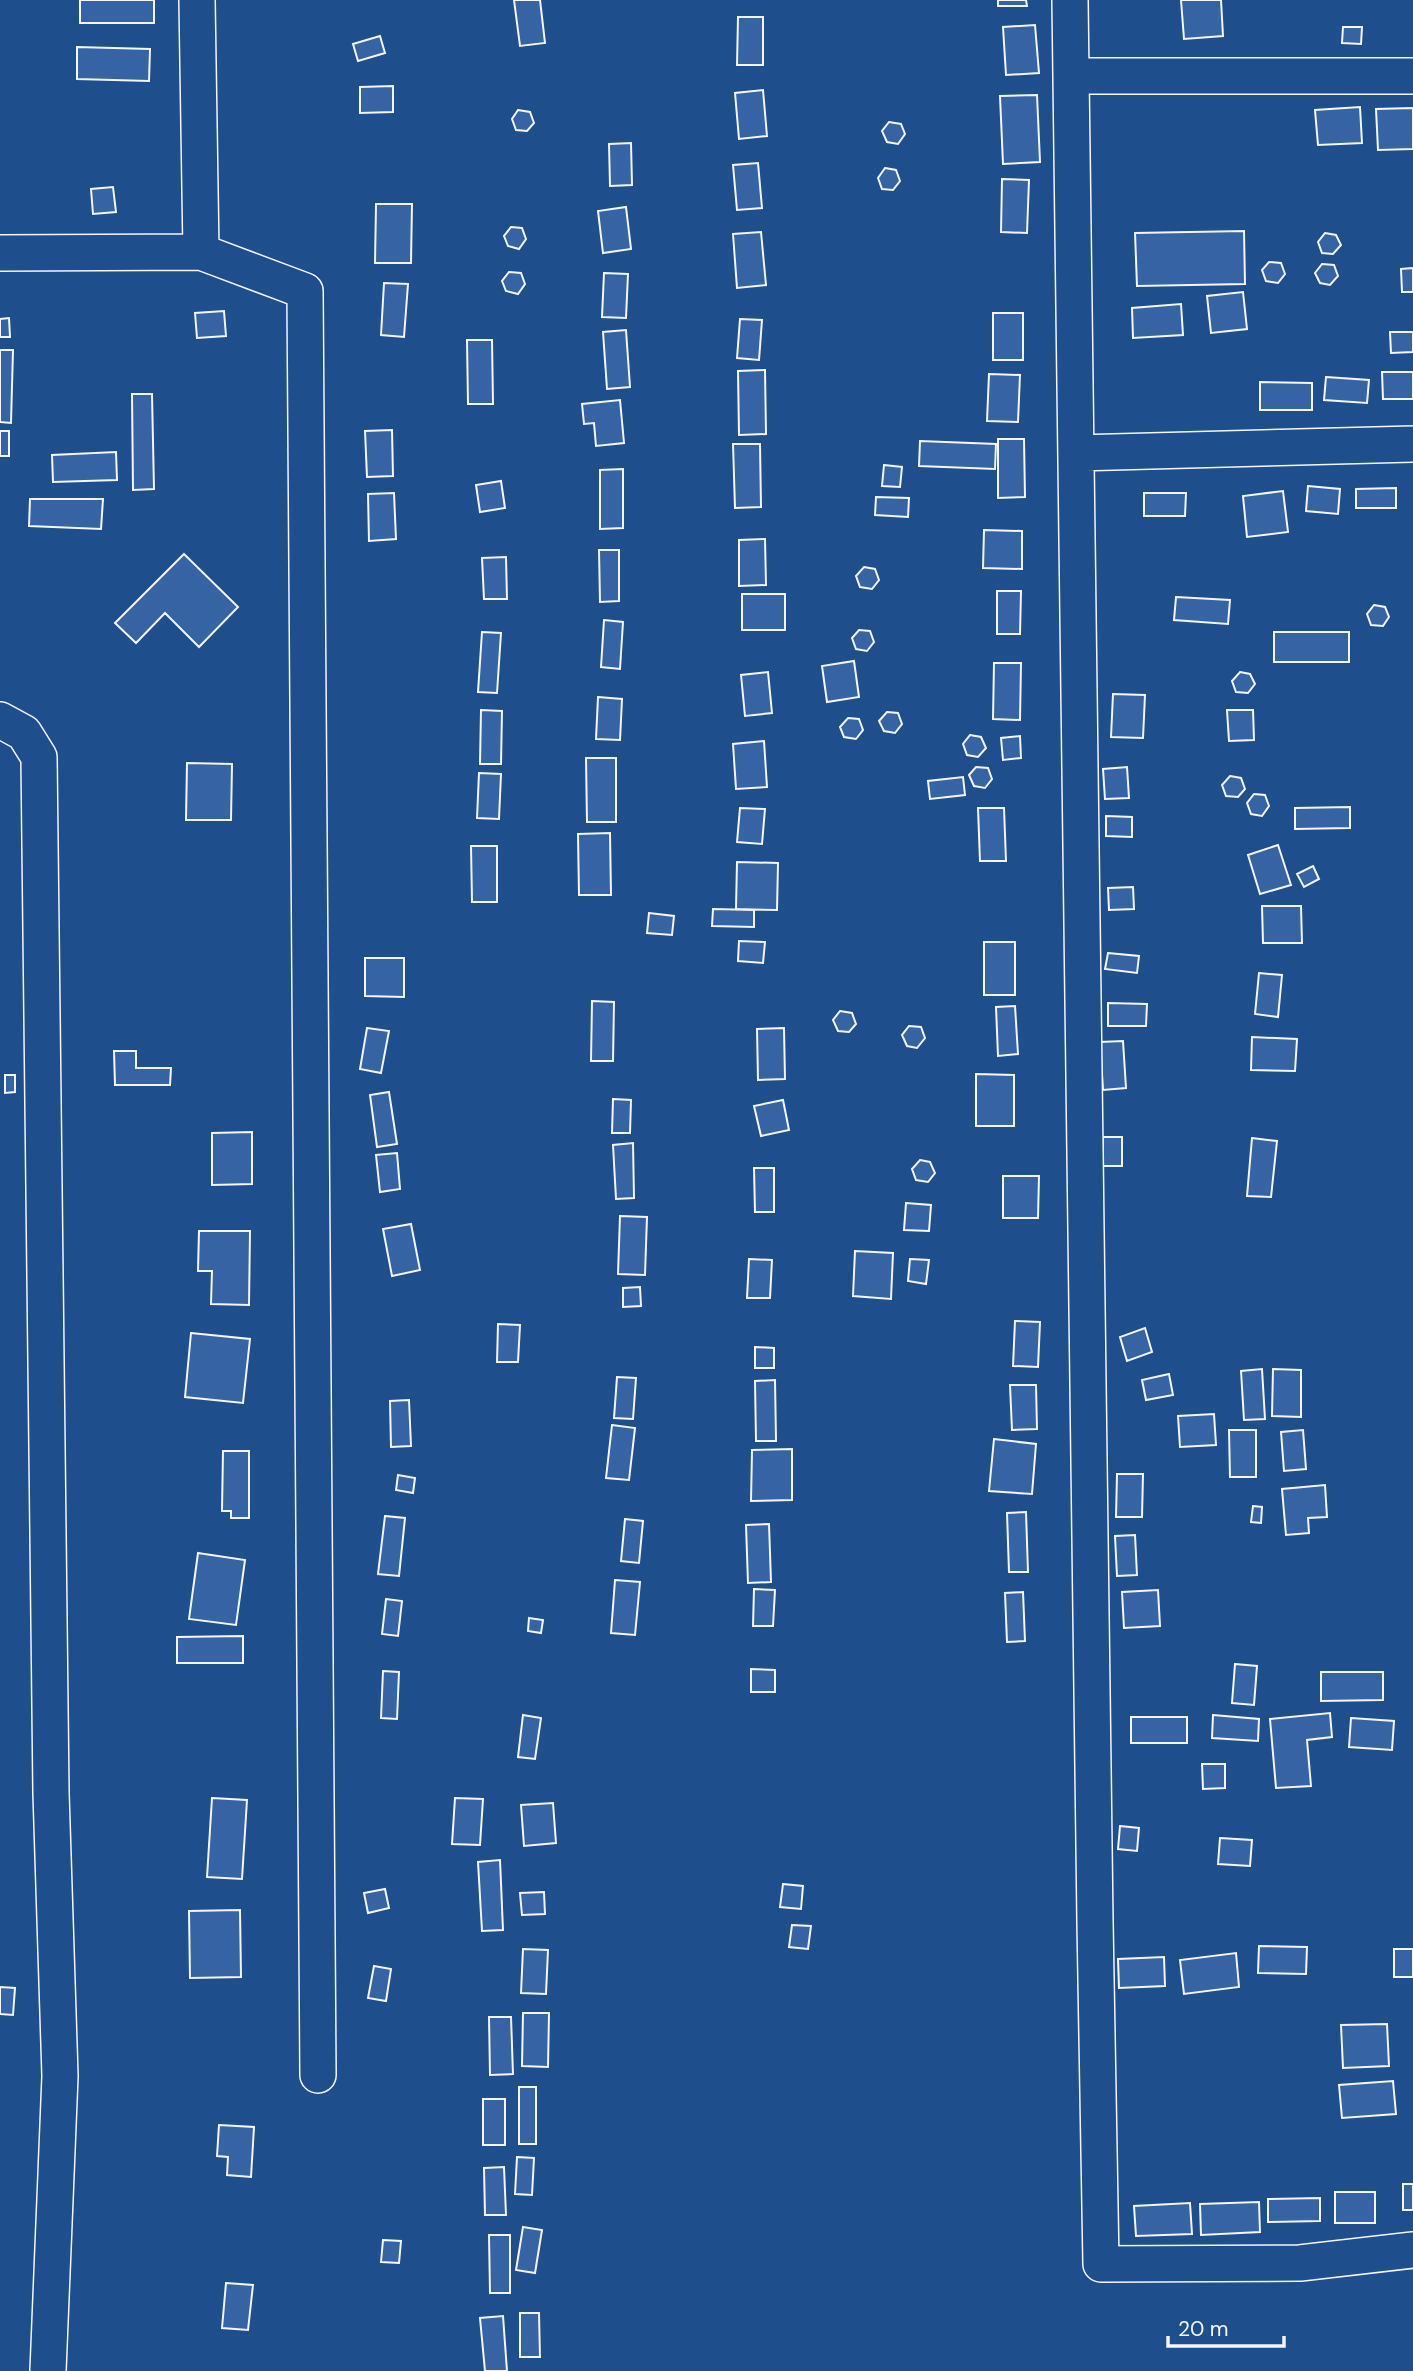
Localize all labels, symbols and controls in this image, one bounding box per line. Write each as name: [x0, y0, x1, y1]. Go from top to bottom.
scale bar: [1168, 2304, 1284, 2348]
text: 20 m: [1178, 2315, 1229, 2343]

